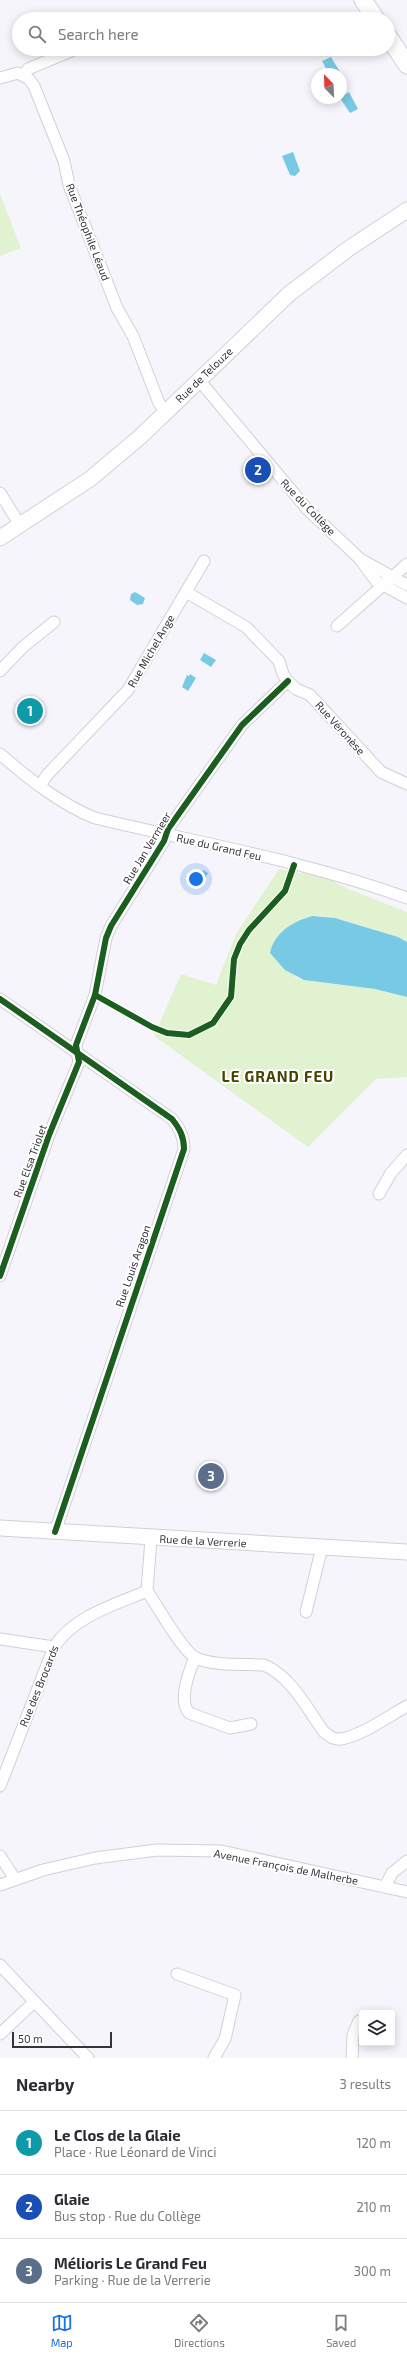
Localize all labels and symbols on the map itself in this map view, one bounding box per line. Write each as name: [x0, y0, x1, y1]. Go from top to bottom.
north arrow: [311, 68, 347, 104]
street label: Rue Théophile Léaud: [64, 181, 113, 282]
street label: Rue de Telouze: [172, 344, 235, 405]
pin: 2: [245, 455, 271, 485]
street label: Rue du Collège: [278, 476, 339, 538]
street label: Rue Michel Ange: [124, 612, 177, 689]
pin: 1: [17, 696, 43, 726]
street label: Rue Véronèse: [313, 698, 368, 757]
street label: Rue Jan Vermeer: [120, 809, 174, 886]
street label: Rue du Grand Feu: [175, 830, 263, 863]
your location: [186, 869, 206, 889]
district label: LE GRAND FEU: [222, 1067, 334, 1085]
street label: Rue Elsa Triolet: [10, 1123, 49, 1199]
street label: Rue Louis Aragon: [112, 1223, 153, 1309]
pin: 3: [198, 1461, 224, 1491]
street label: Rue de la Verrerie: [159, 1532, 247, 1549]
street label: Rue des Brocards: [16, 1643, 61, 1728]
street label: Avenue François de Malherbe: [213, 1846, 359, 1888]
scale bar: [12, 2030, 112, 2049]

